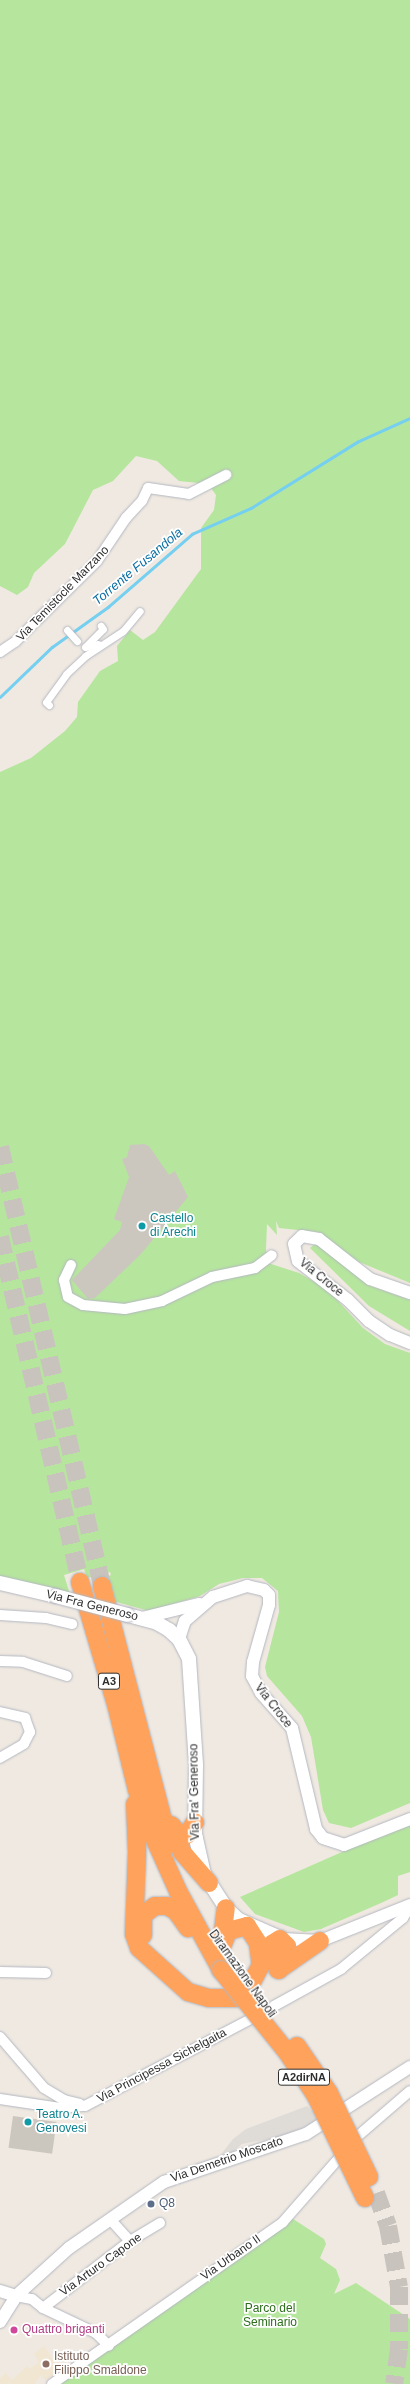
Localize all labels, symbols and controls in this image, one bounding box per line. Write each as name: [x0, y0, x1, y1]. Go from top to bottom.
water label: Torrente Fusandola: [90, 525, 186, 609]
street label: Via Temistocle Marzano: [14, 543, 112, 645]
place label: Castello di Arechi: [150, 1212, 197, 1240]
marker: Castello di Arechi: [137, 1221, 147, 1231]
street label: Via Croce: [296, 1256, 346, 1300]
street label: Via Fra Generoso: [44, 1588, 140, 1624]
road number: A3: [97, 1672, 121, 1690]
street label: Via Croce: [251, 1681, 295, 1731]
street label: Via Fra' Generoso: [187, 1743, 203, 1841]
street label: Diramazione Napoli: [205, 1927, 279, 2021]
street label: Via Principessa Sichelgaita: [95, 2026, 229, 2106]
road number: A2dirNA: [277, 2068, 331, 2086]
place label: Teatro A. Genovesi: [36, 2108, 87, 2136]
marker: Teatro A. Genovesi: [23, 2117, 33, 2127]
street label: Via Demetrio Moscato: [169, 2134, 285, 2186]
place label: Q8: [159, 2197, 175, 2211]
marker: Q8: [146, 2199, 156, 2209]
street label: Via Arturo Capone: [57, 2230, 145, 2300]
street label: Via Urbano II: [198, 2232, 264, 2284]
park label: Parco del Seminario: [243, 2302, 297, 2330]
place label: Quattro briganti: [22, 2323, 105, 2337]
marker: Quattro briganti: [9, 2325, 19, 2335]
place label: Istituto Filippo Smaldone: [54, 2350, 147, 2378]
marker: Istituto Filippo Smaldone: [41, 2359, 51, 2369]

